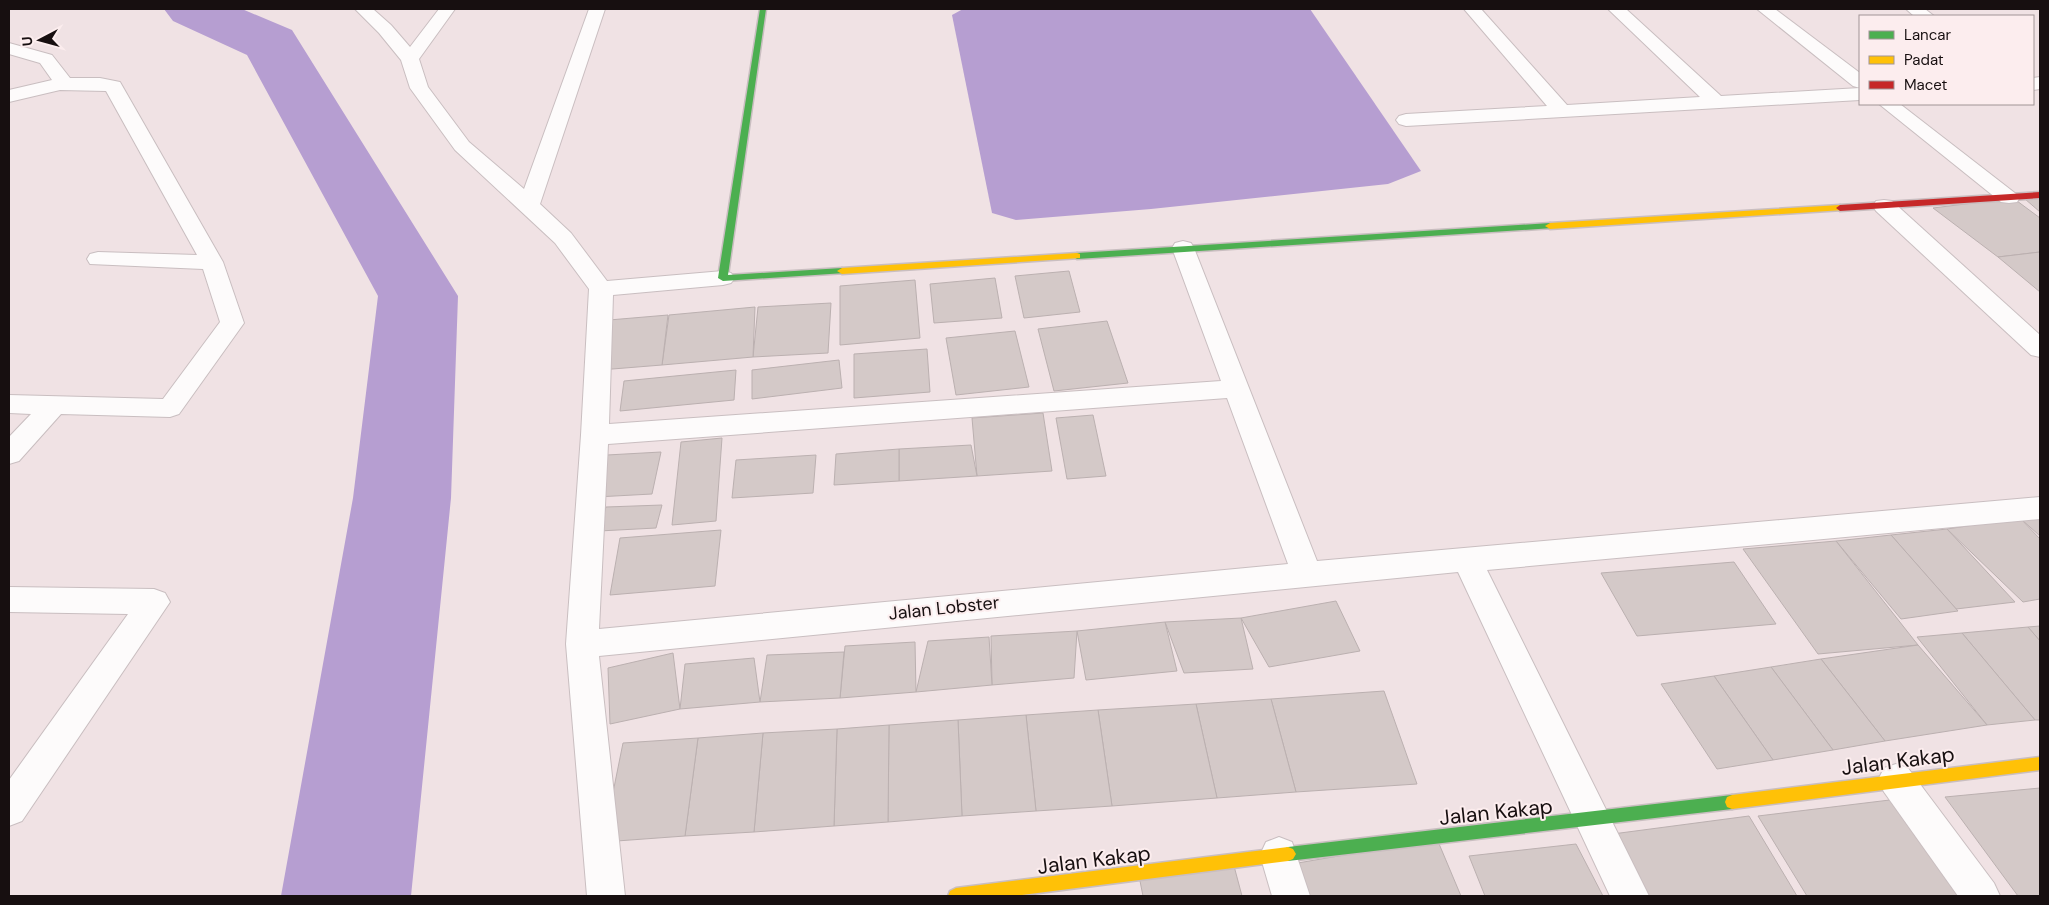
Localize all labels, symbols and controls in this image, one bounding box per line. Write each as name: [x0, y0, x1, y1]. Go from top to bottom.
north arrow: [15, 15, 65, 65]
legend: [1859, 15, 2034, 105]
text: Lancar: [1904, 25, 1951, 45]
text: U: [18, 36, 37, 47]
text: Padat: [1904, 50, 1944, 70]
text: Macet: [1904, 75, 1948, 95]
street label: Jalan Lobster: [887, 590, 1001, 626]
street label: Jalan Kakap: [1840, 740, 1956, 782]
street label: Jalan Kakap: [1438, 792, 1554, 832]
street label: Jalan Kakap: [1036, 839, 1152, 881]

